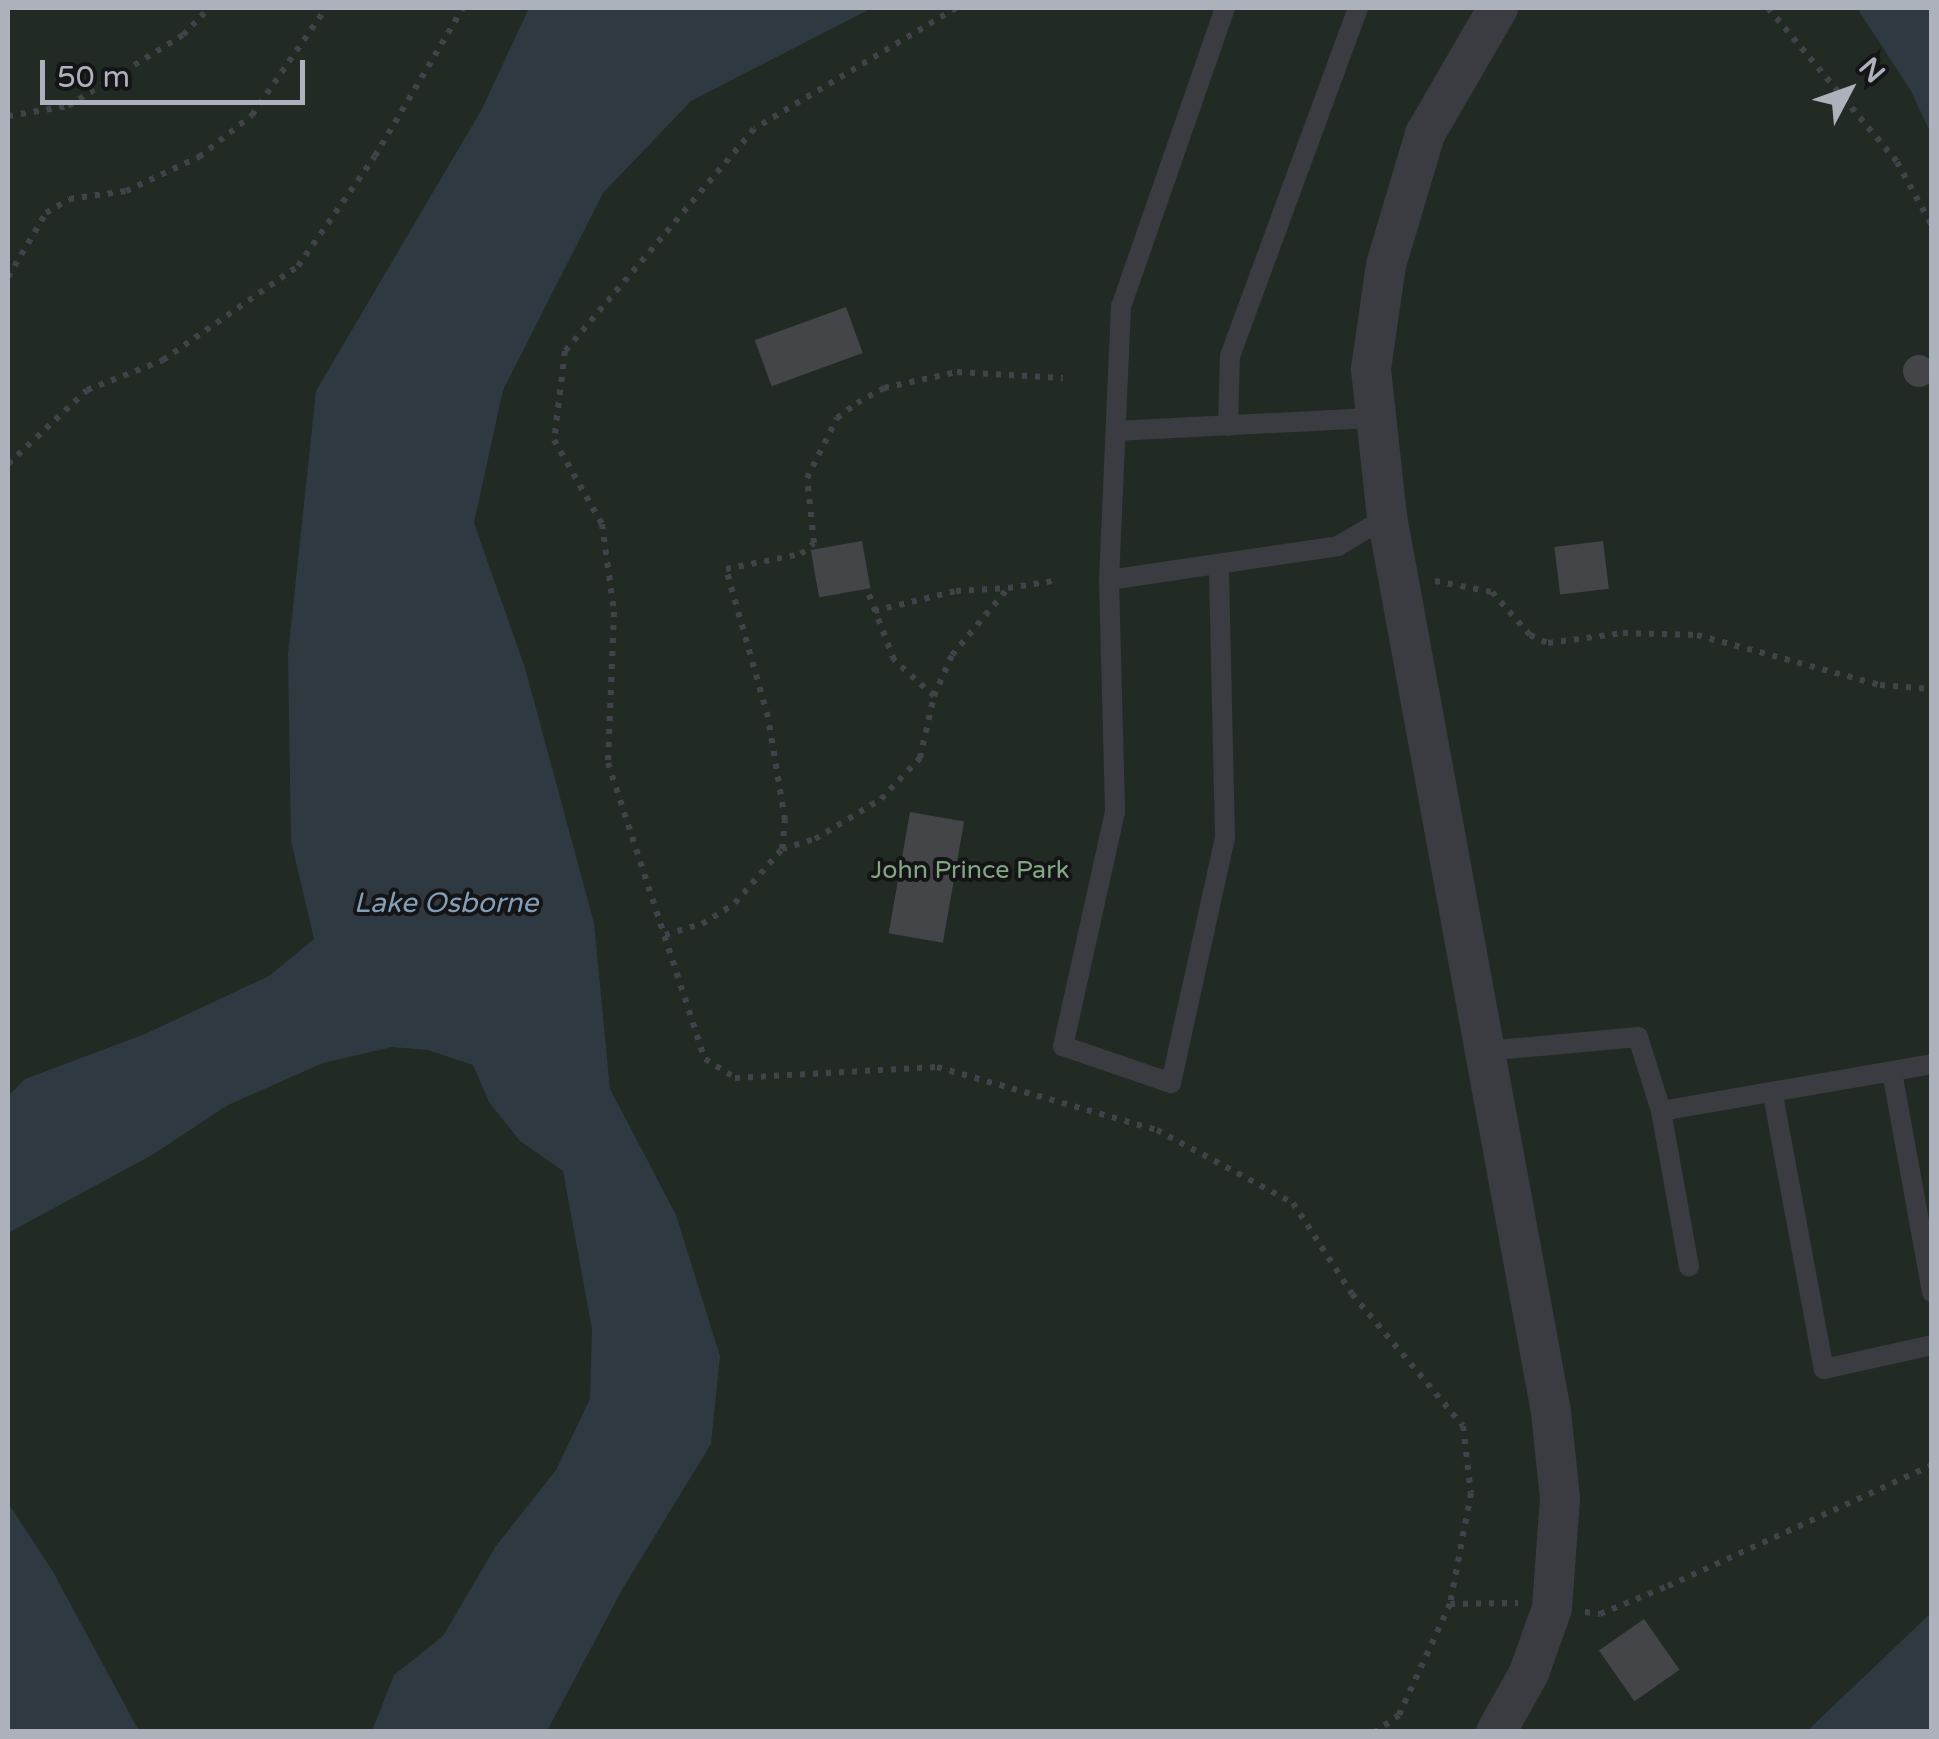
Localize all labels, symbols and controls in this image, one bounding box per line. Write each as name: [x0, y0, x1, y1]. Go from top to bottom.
scale bar: [45, 40, 310, 102]
north arrow: [1799, 40, 1899, 140]
text: N: [1851, 51, 1892, 90]
text: 50 m: [57, 59, 130, 96]
park label: John Prince Park: [871, 855, 1069, 885]
water label: Lake Osborne: [354, 886, 538, 920]

